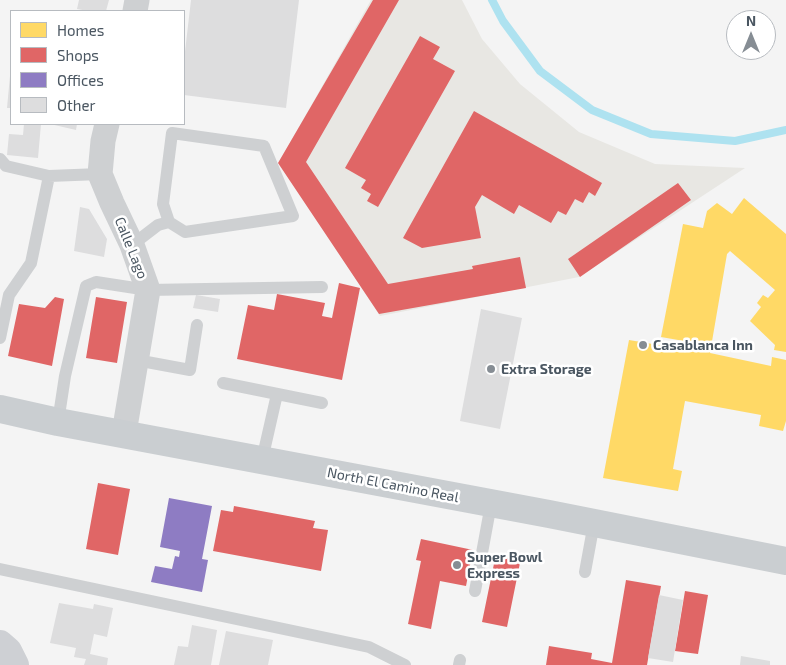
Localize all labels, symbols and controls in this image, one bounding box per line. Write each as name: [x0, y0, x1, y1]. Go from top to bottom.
legend: [10, 10, 185, 125]
north arrow: [726, 10, 776, 60]
text: N: [746, 12, 756, 29]
text: Homes: [57, 21, 104, 39]
text: Shops: [57, 46, 99, 64]
text: Offices: [57, 71, 104, 89]
text: Other: [57, 96, 96, 114]
street label: Calle Lago: [111, 215, 151, 281]
place label: Casablanca Inn: [653, 337, 753, 353]
marker: Casablanca Inn: [637, 339, 649, 351]
place label: Extra Storage: [501, 361, 592, 377]
marker: Extra Storage: [485, 363, 497, 375]
street label: North El Camino Real: [326, 464, 460, 506]
place label: Super Bowl Express: [467, 549, 542, 582]
marker: Super Bowl Express: [451, 559, 463, 571]

